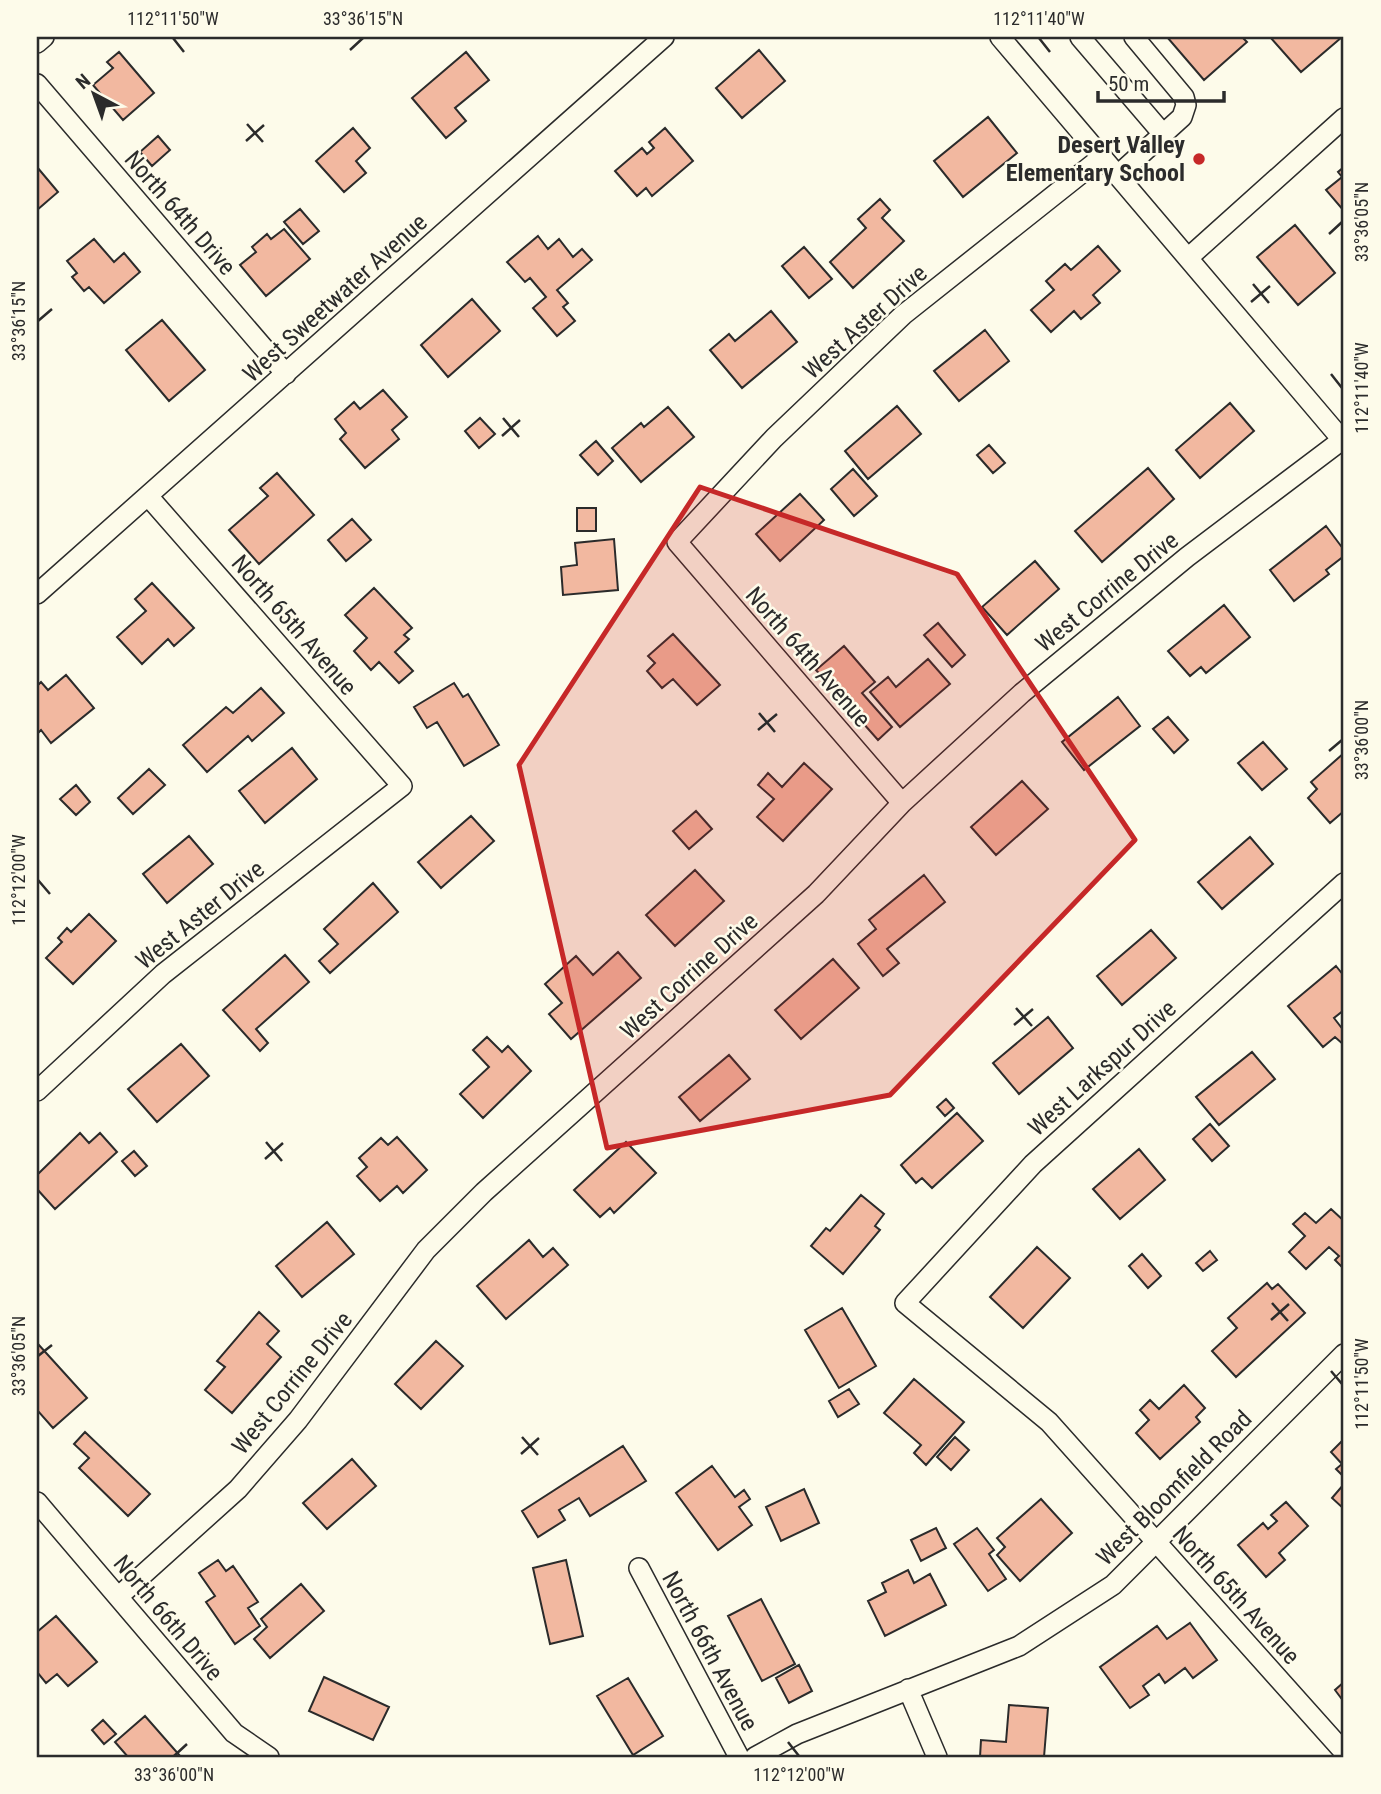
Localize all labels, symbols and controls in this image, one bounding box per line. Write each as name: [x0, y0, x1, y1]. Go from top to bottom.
text: 112°11'50"W: [127, 8, 219, 29]
text: 33°36'15"N: [323, 8, 403, 29]
text: 112°11'40"W: [993, 8, 1085, 29]
north arrow: [60, 60, 130, 130]
scale bar: [1098, 60, 1224, 104]
text: N: [71, 69, 95, 94]
text: 50 m: [1108, 72, 1149, 96]
place label: Desert Valley Elementary School: [1006, 131, 1185, 187]
street label: North 64th Drive: [119, 145, 241, 281]
marker: Desert Valley Elementary School: [1191, 151, 1207, 167]
text: 33°36'05"N: [1351, 182, 1372, 262]
street label: West Sweetwater Avenue: [237, 208, 433, 388]
street label: West Aster Drive: [797, 259, 933, 385]
text: 33°36'15"N: [8, 281, 29, 361]
text: 112°11'40"W: [1351, 342, 1372, 434]
street label: West Corrine Drive: [1030, 526, 1184, 658]
street label: North 65th Avenue: [226, 549, 362, 701]
street label: North 64th Avenue: [740, 581, 876, 733]
text: 33°36'00"N: [1351, 700, 1372, 780]
text: 112°12'00"W: [8, 834, 29, 926]
street label: West Aster Drive: [130, 855, 270, 975]
street label: West Corrine Drive: [615, 907, 763, 1045]
street label: West Larkspur Drive: [1022, 994, 1182, 1142]
street label: West Corrine Drive: [226, 1306, 358, 1460]
text: 33°36'05"N: [8, 1316, 29, 1396]
text: 112°11'50"W: [1351, 1338, 1372, 1430]
street label: West Bloomfield Road: [1091, 1405, 1257, 1571]
street label: North 65th Avenue: [1167, 1520, 1305, 1670]
street label: North 66th Drive: [108, 1550, 228, 1686]
street label: North 66th Avenue: [656, 1567, 764, 1735]
text: 33°36'00"N: [134, 1764, 214, 1785]
text: 112°12'00"W: [753, 1764, 845, 1785]

